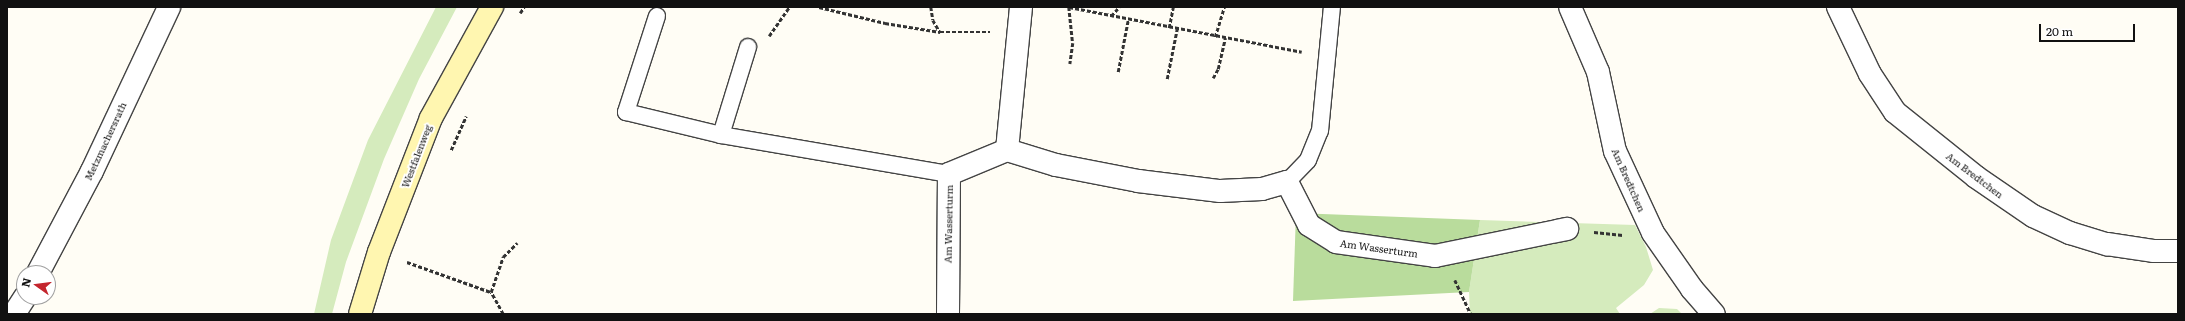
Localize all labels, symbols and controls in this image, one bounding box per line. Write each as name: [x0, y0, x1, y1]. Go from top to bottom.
scale bar: [2041, 16, 2137, 42]
text: 20 m: [2046, 22, 2073, 40]
street label: Metzmachersrath: [82, 100, 128, 182]
street label: Westfalenweg: [398, 123, 434, 189]
street label: Am Bredtchen: [1610, 146, 1648, 214]
street label: Am Bredtchen: [1944, 150, 2006, 200]
street label: Am Wasserturm: [941, 185, 955, 263]
street label: Am Wasserturm: [1339, 237, 1419, 259]
north arrow: [16, 265, 56, 305]
text: N: [16, 276, 34, 289]

